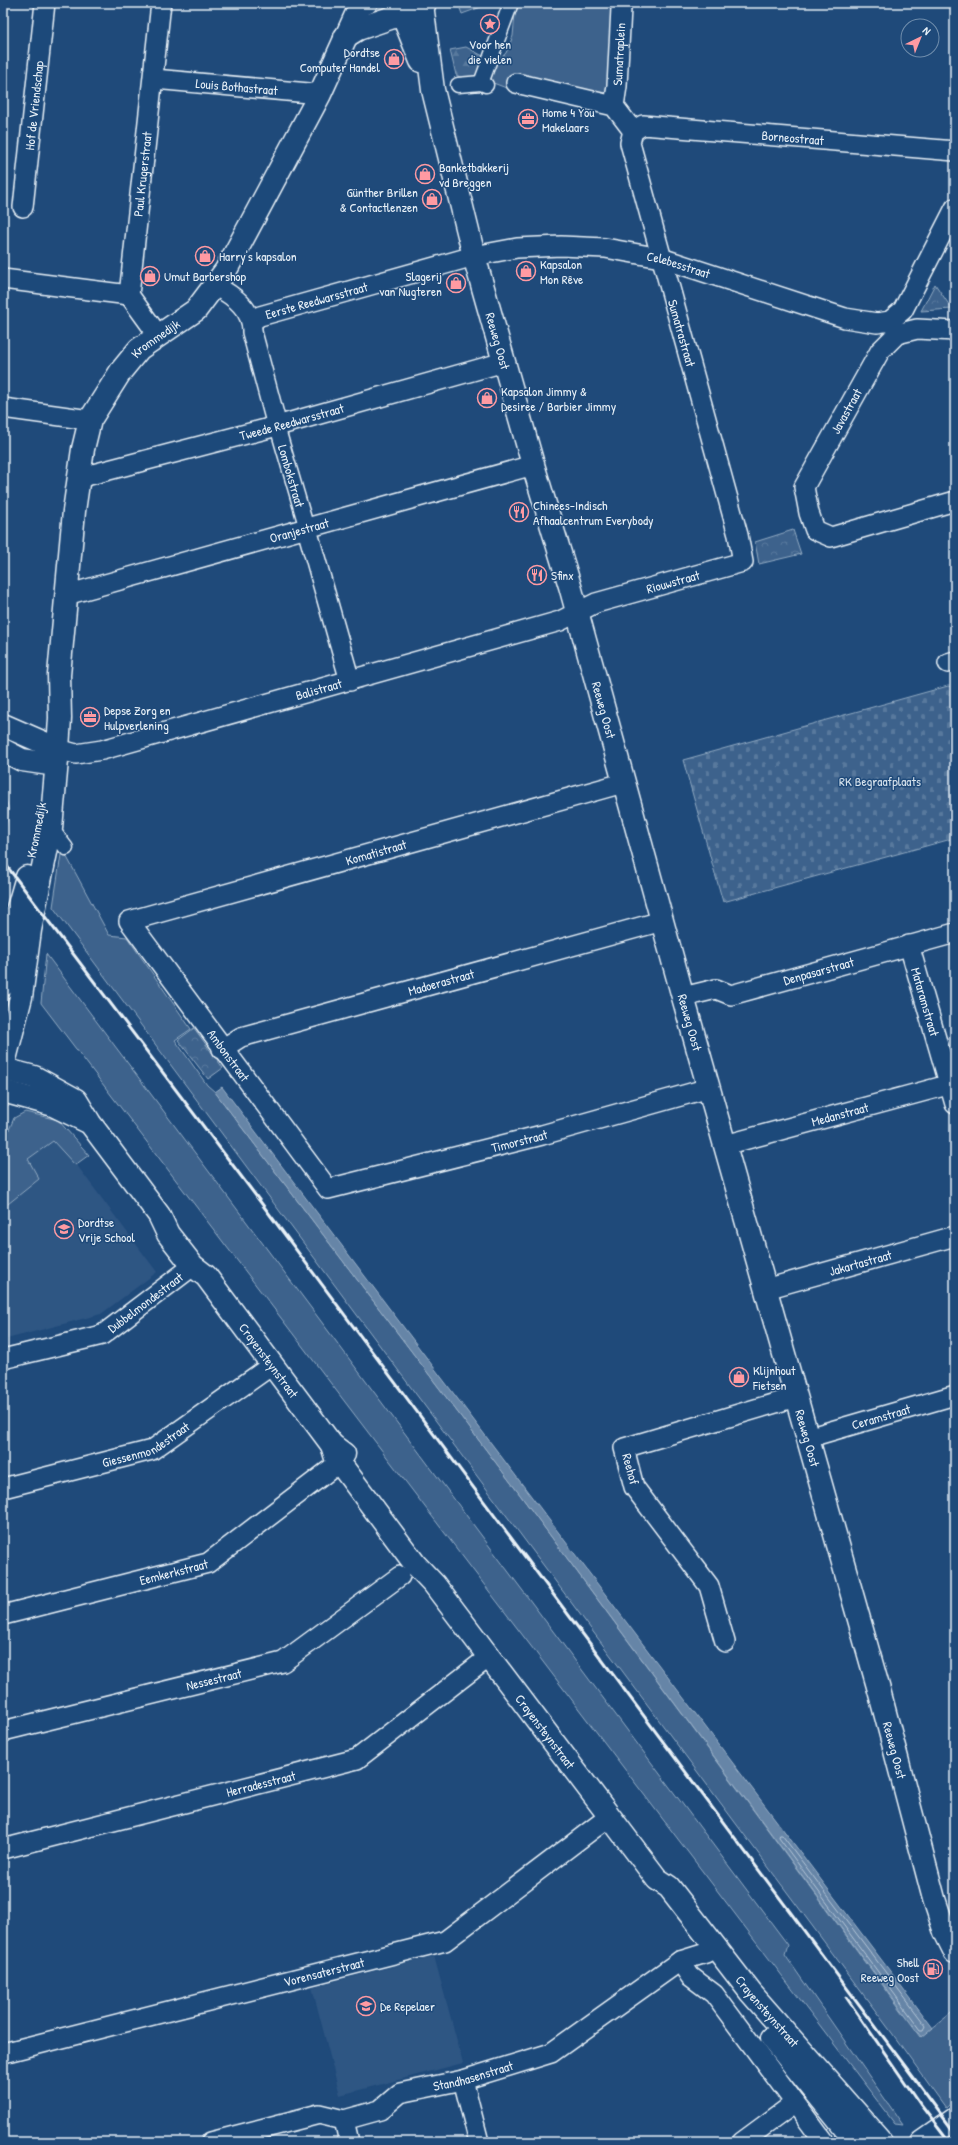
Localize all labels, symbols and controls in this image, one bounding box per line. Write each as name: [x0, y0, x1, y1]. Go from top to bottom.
place icon: Voor hen die vielen: [479, 13, 501, 35]
north arrow: [900, 18, 940, 58]
street label: Sumatraplein: [608, 22, 629, 86]
text: N: [920, 24, 934, 38]
place label: Voor hen die vielen: [468, 35, 512, 68]
place label: Dordtse Computer Handel: [300, 43, 381, 76]
shop icon: Dordtse Computer Handel: [383, 48, 405, 70]
street label: Hof de Vriendschap: [20, 60, 48, 151]
street label: Louis Bothastraat: [195, 74, 279, 99]
place label: Home 4 You Makelaars: [542, 103, 594, 136]
office icon: Home 4 You Makelaars: [517, 108, 539, 130]
street label: Borneostraat: [761, 126, 825, 149]
street label: Paul Krugerstraat: [129, 130, 156, 218]
place label: Banketbakkerij vd Breggen: [439, 158, 509, 191]
shop icon: Banketbakkerij vd Breggen: [414, 163, 436, 185]
place label: Günther Brillen & Contactlenzen: [340, 183, 418, 216]
shop icon: Günther Brillen & Contactlenzen: [421, 188, 443, 210]
shop icon: Harry's kapsalon: [194, 245, 216, 267]
place label: Harry's kapsalon: [219, 247, 297, 265]
street label: Celebesstraat: [645, 247, 713, 283]
place label: Kapsalon Mon Rêve: [540, 255, 583, 288]
shop icon: Kapsalon Mon Rêve: [515, 260, 537, 282]
shop icon: Umut Barbershop: [139, 265, 161, 287]
place label: Umut Barbershop: [164, 267, 247, 285]
place label: Slagerij van Nugteren: [379, 267, 442, 300]
shop icon: Slagerij van Nugteren: [445, 272, 467, 294]
street label: Eerste Reedwarsstraat: [263, 277, 370, 323]
street label: Sumatrastraat: [664, 297, 700, 369]
street label: Reeweg Oost: [481, 310, 515, 372]
street label: Krommedijk: [126, 314, 184, 362]
place label: Kapsalon Jimmy & Desiree / Barbier Jimmy: [501, 382, 617, 415]
street label: Javastraat: [826, 385, 866, 437]
shop icon: Kapsalon Jimmy & Desiree / Barbier Jimmy: [476, 387, 498, 409]
street label: Tweede Reedwarsstraat: [238, 398, 346, 444]
street label: Lombokstraat: [274, 443, 309, 510]
place label: Chinees-Indisch Afhaalcentrum Everybody: [533, 496, 654, 529]
restaurant icon: Chinees-Indisch Afhaalcentrum Everybody: [508, 501, 530, 523]
street label: Oranjestraat: [267, 513, 331, 547]
restaurant icon: Sfinx: [526, 564, 548, 586]
street label: Riouwstraat: [644, 565, 702, 598]
place label: Sfinx: [551, 566, 574, 584]
street label: Balistraat: [293, 674, 344, 704]
street label: Reeweg Oost: [588, 680, 621, 741]
place label: Depse Zorg en Hulpverlening: [104, 701, 171, 734]
office icon: Depse Zorg en Hulpverlening: [79, 706, 101, 728]
park label: RK Begraafplaats: [839, 772, 921, 790]
street label: Krommedijk: [22, 800, 50, 859]
street label: Komatistraat: [343, 835, 409, 869]
street label: Denpasarstraat: [781, 952, 856, 989]
street label: Madoerastraat: [406, 964, 477, 1000]
street label: Mataramstraat: [907, 965, 944, 1039]
street label: Reeweg Oost: [674, 992, 707, 1053]
street label: Ambonstraat: [203, 1025, 254, 1085]
street label: Medanstraat: [809, 1098, 871, 1130]
street label: Timorstraat: [489, 1125, 550, 1156]
place label: Dordtse Vrije School: [78, 1213, 135, 1246]
school or university icon: Dordtse Vrije School: [53, 1218, 75, 1240]
street label: Jakartastraat: [827, 1245, 894, 1280]
street label: Dubbelmondestraat: [104, 1268, 187, 1337]
street label: Crayensteynstraat: [235, 1319, 303, 1402]
place label: Klijnhout Fietsen: [752, 1361, 796, 1394]
shop icon: Klijnhout Fietsen: [728, 1366, 750, 1388]
street label: Ceramstraat: [849, 1399, 913, 1434]
street label: Reeweg Oost: [791, 1408, 824, 1469]
street label: Giessenmondestraat: [100, 1417, 193, 1471]
street label: Reehof: [618, 1451, 644, 1487]
street label: Eemkerkstraat: [137, 1554, 210, 1589]
street label: Nessestraat: [184, 1663, 244, 1695]
street label: Crayensteynstraat: [511, 1690, 580, 1773]
street label: Reeweg Oost: [879, 1720, 911, 1781]
street label: Herradesstraat: [224, 1766, 298, 1801]
street label: Vorensaterstraat: [282, 1953, 367, 1991]
place label: Shell Reeweg Oost: [861, 1953, 920, 1986]
fuel station icon: Shell Reeweg Oost: [922, 1958, 944, 1980]
street label: Crayensteynstraat: [732, 1972, 804, 2051]
school or university icon: De Repelaer: [355, 1995, 377, 2017]
place label: De Repelaer: [380, 1997, 435, 2015]
street label: Standhasenstraat: [431, 2056, 516, 2095]

